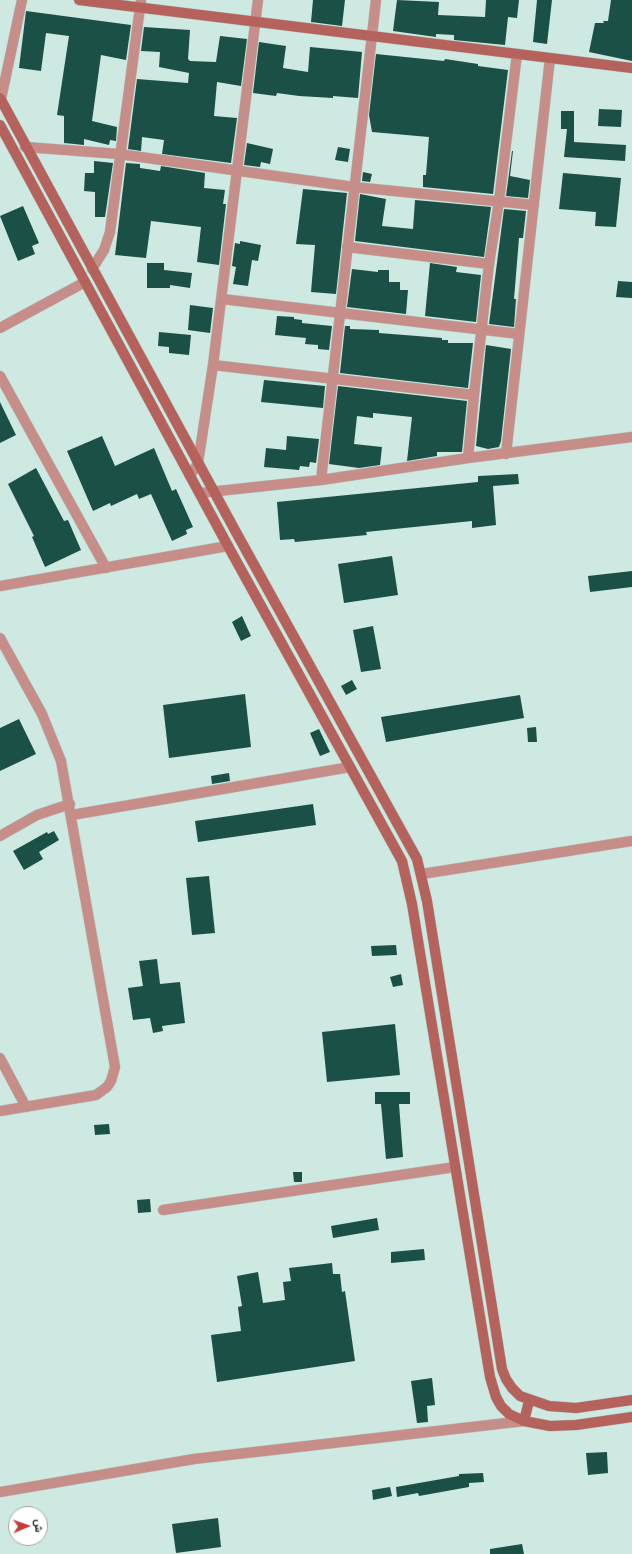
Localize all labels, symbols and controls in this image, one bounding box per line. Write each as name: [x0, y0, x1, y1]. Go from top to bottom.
north arrow: [8, 1506, 48, 1546]
text: ش: [33, 1519, 46, 1532]

